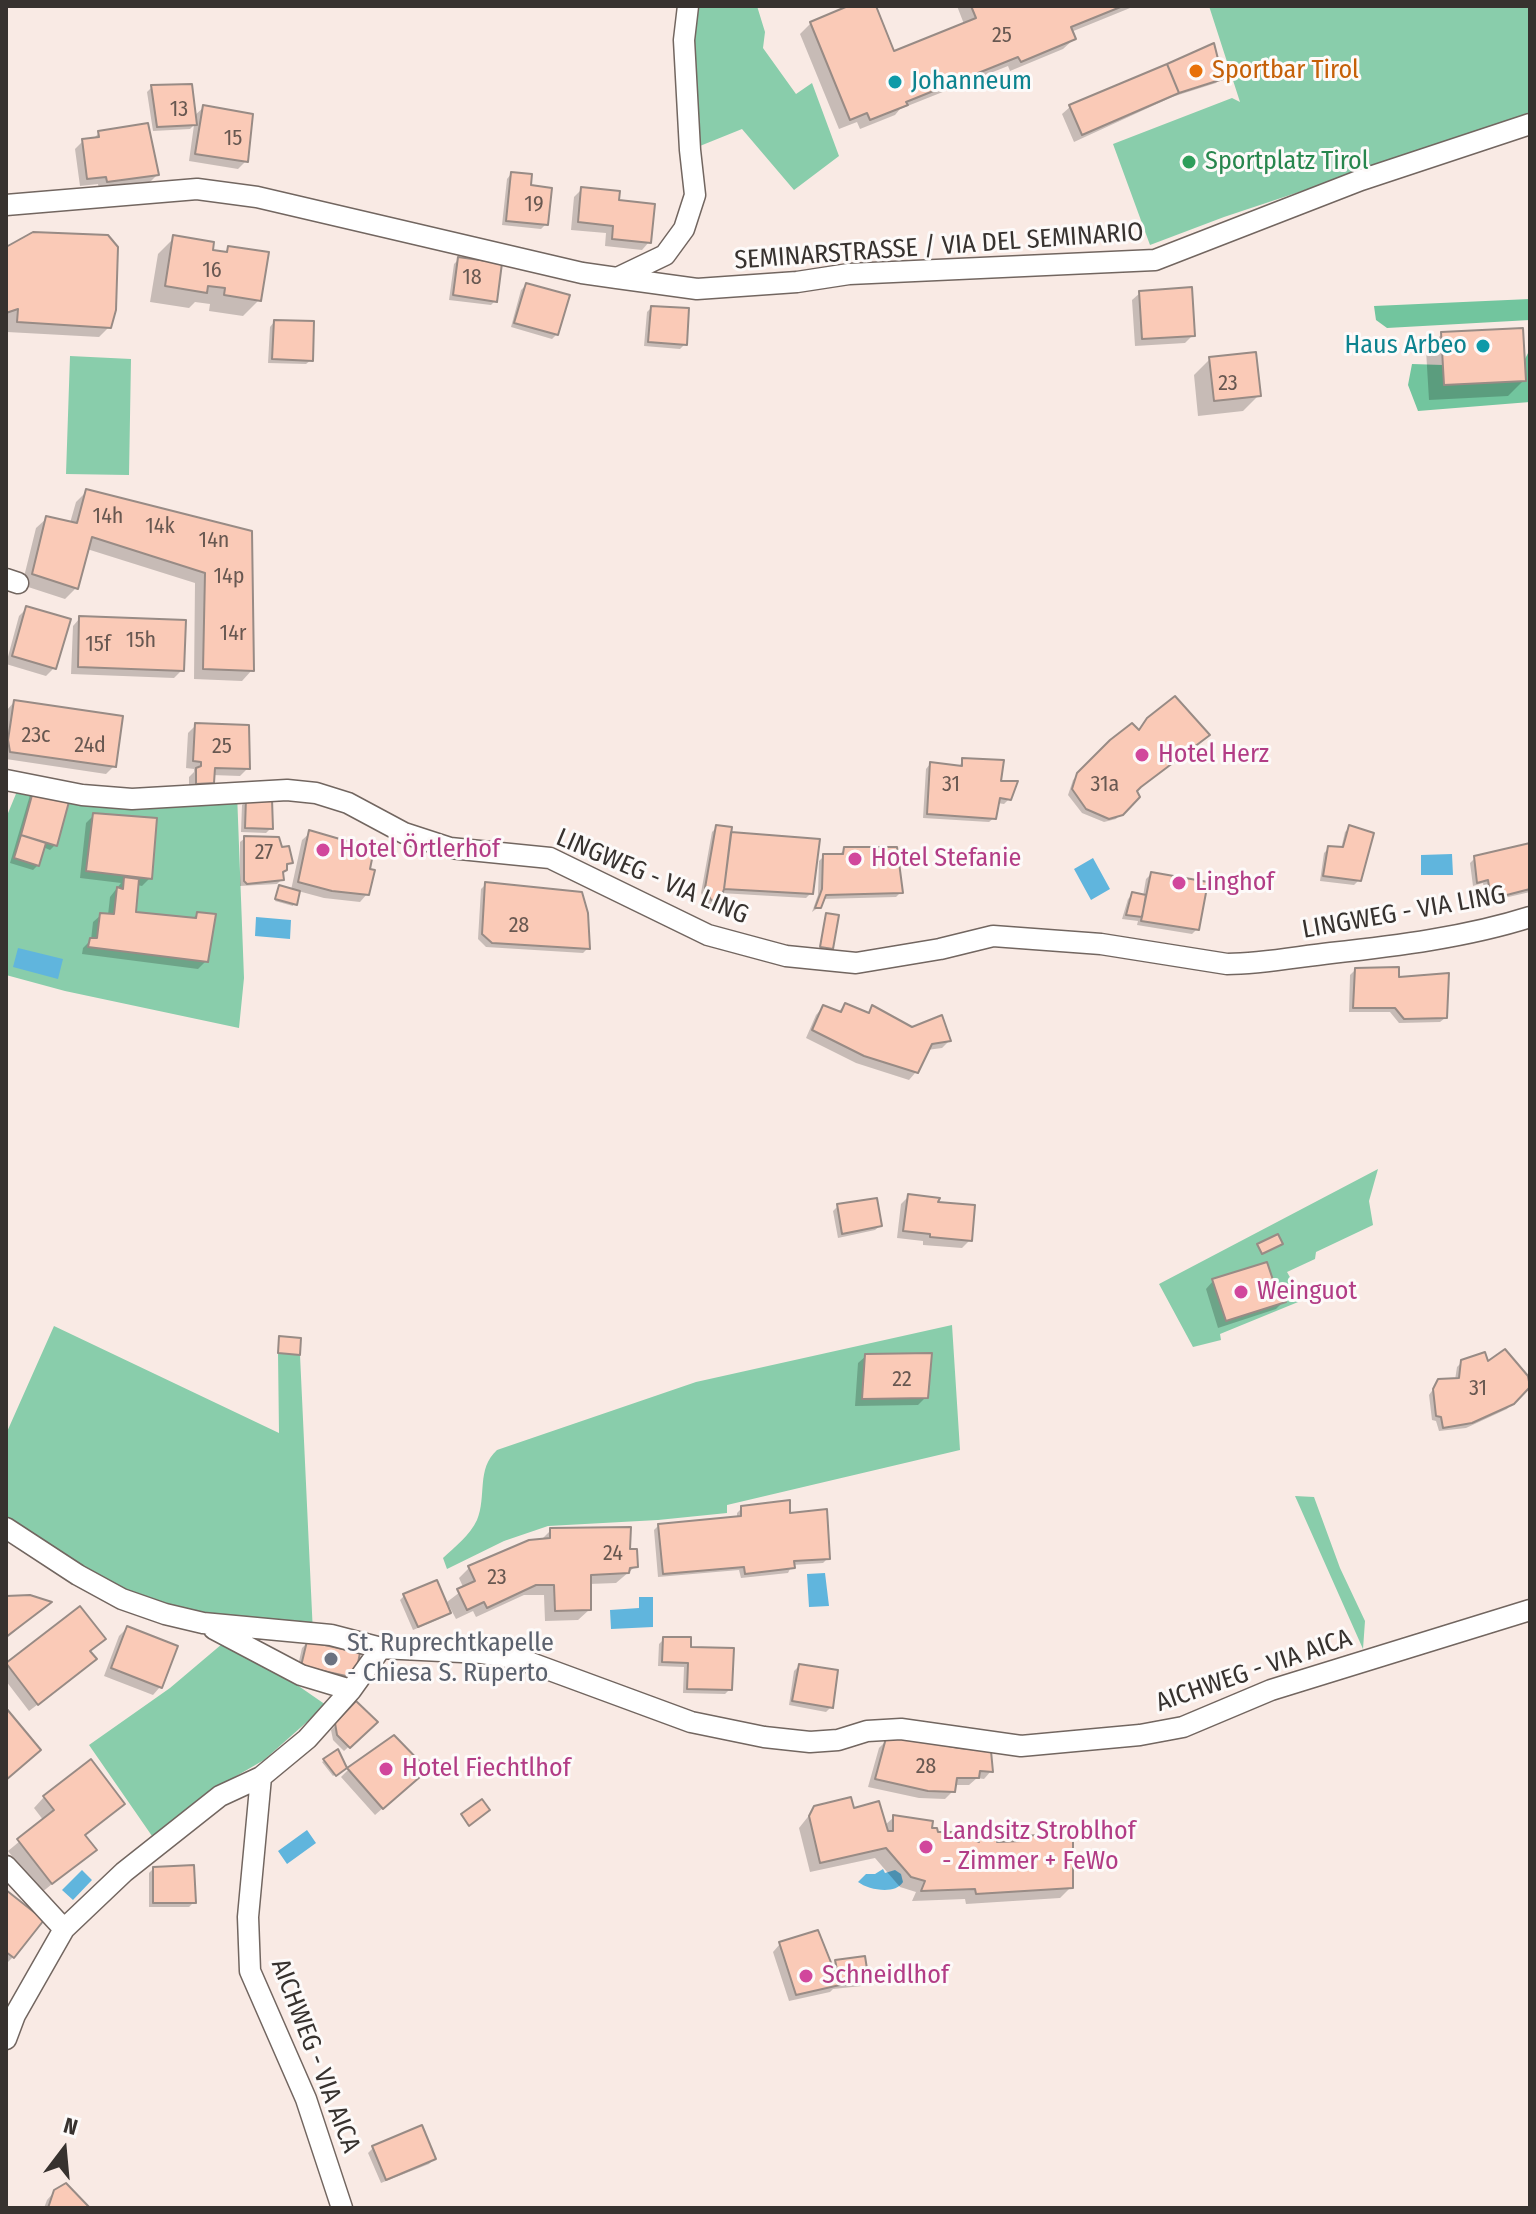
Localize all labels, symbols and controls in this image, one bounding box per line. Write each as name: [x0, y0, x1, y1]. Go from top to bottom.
house number: 25: [992, 23, 1012, 49]
place label: Sportbar Tirol: [1212, 55, 1359, 87]
marker: Sportbar Tirol: [1187, 62, 1205, 80]
place label: Johanneum: [911, 66, 1032, 98]
marker: Johanneum: [886, 73, 904, 91]
house number: 13: [170, 97, 188, 123]
house number: 15: [224, 126, 242, 152]
place label: Sportplatz Tirol: [1205, 146, 1369, 178]
marker: Sportplatz Tirol: [1180, 153, 1198, 171]
house number: 19: [524, 192, 544, 218]
street label: SEMINARSTRASSE / VIA DEL SEMINARIO: [733, 217, 1145, 277]
house number: 16: [202, 258, 222, 284]
house number: 18: [462, 265, 482, 291]
place label: Haus Arbeo: [1345, 330, 1467, 362]
marker: Haus Arbeo: [1474, 337, 1492, 355]
house number: 23: [1218, 371, 1238, 397]
house number: 14h: [93, 504, 123, 530]
house number: 14k: [145, 514, 175, 540]
house number: 14n: [199, 528, 229, 554]
house number: 14p: [214, 564, 244, 590]
house number: 14r: [220, 621, 246, 647]
house number: 15h: [126, 628, 156, 654]
house number: 15f: [85, 632, 111, 658]
house number: 23c: [22, 723, 50, 749]
house number: 24d: [74, 733, 106, 759]
house number: 25: [212, 734, 232, 760]
place label: Hotel Herz: [1158, 739, 1269, 771]
marker: Hotel Herz: [1133, 746, 1151, 764]
house number: 31: [942, 772, 960, 798]
house number: 31a: [1091, 772, 1119, 798]
street label: LINGWEG - VIA LING: [551, 822, 753, 932]
place label: Hotel Örtlerhof: [339, 834, 500, 866]
house number: 27: [255, 840, 273, 866]
marker: Hotel Örtlerhof: [314, 841, 332, 859]
place label: Hotel Stefanie: [871, 843, 1021, 875]
marker: Hotel Stefanie: [846, 850, 864, 868]
place label: Linghof: [1195, 867, 1274, 899]
marker: Linghof: [1170, 874, 1188, 892]
street label: LINGWEG - VIA LING: [1300, 880, 1508, 946]
house number: 28: [509, 913, 529, 939]
place label: Weinguot: [1257, 1276, 1357, 1308]
marker: Weinguot: [1232, 1283, 1250, 1301]
house number: 22: [892, 1367, 912, 1393]
house number: 31: [1469, 1376, 1487, 1402]
house number: 24: [603, 1541, 623, 1567]
house number: 23: [487, 1565, 507, 1591]
street label: AICHWEG - VIA AICA: [1152, 1623, 1356, 1719]
place label: St. Ruprechtkapelle - Chiesa S. Ruperto: [347, 1628, 554, 1690]
marker: St. Ruprechtkapelle - Chiesa S. Ruperto: [322, 1650, 340, 1668]
place label: Hotel Fiechtlhof: [402, 1753, 571, 1785]
house number: 28: [916, 1754, 936, 1780]
marker: Hotel Fiechtlhof: [377, 1760, 395, 1778]
place label: Landsitz Stroblhof - Zimmer + FeWo: [942, 1816, 1136, 1878]
marker: Landsitz Stroblhof - Zimmer + FeWo: [917, 1838, 935, 1856]
street label: AICHWEG - VIA AICA: [264, 1955, 366, 2157]
place label: Schneidlhof: [822, 1960, 949, 1992]
marker: Schneidlhof: [797, 1967, 815, 1985]
north arrow: [24, 2110, 104, 2190]
text: N: [61, 2112, 81, 2141]

